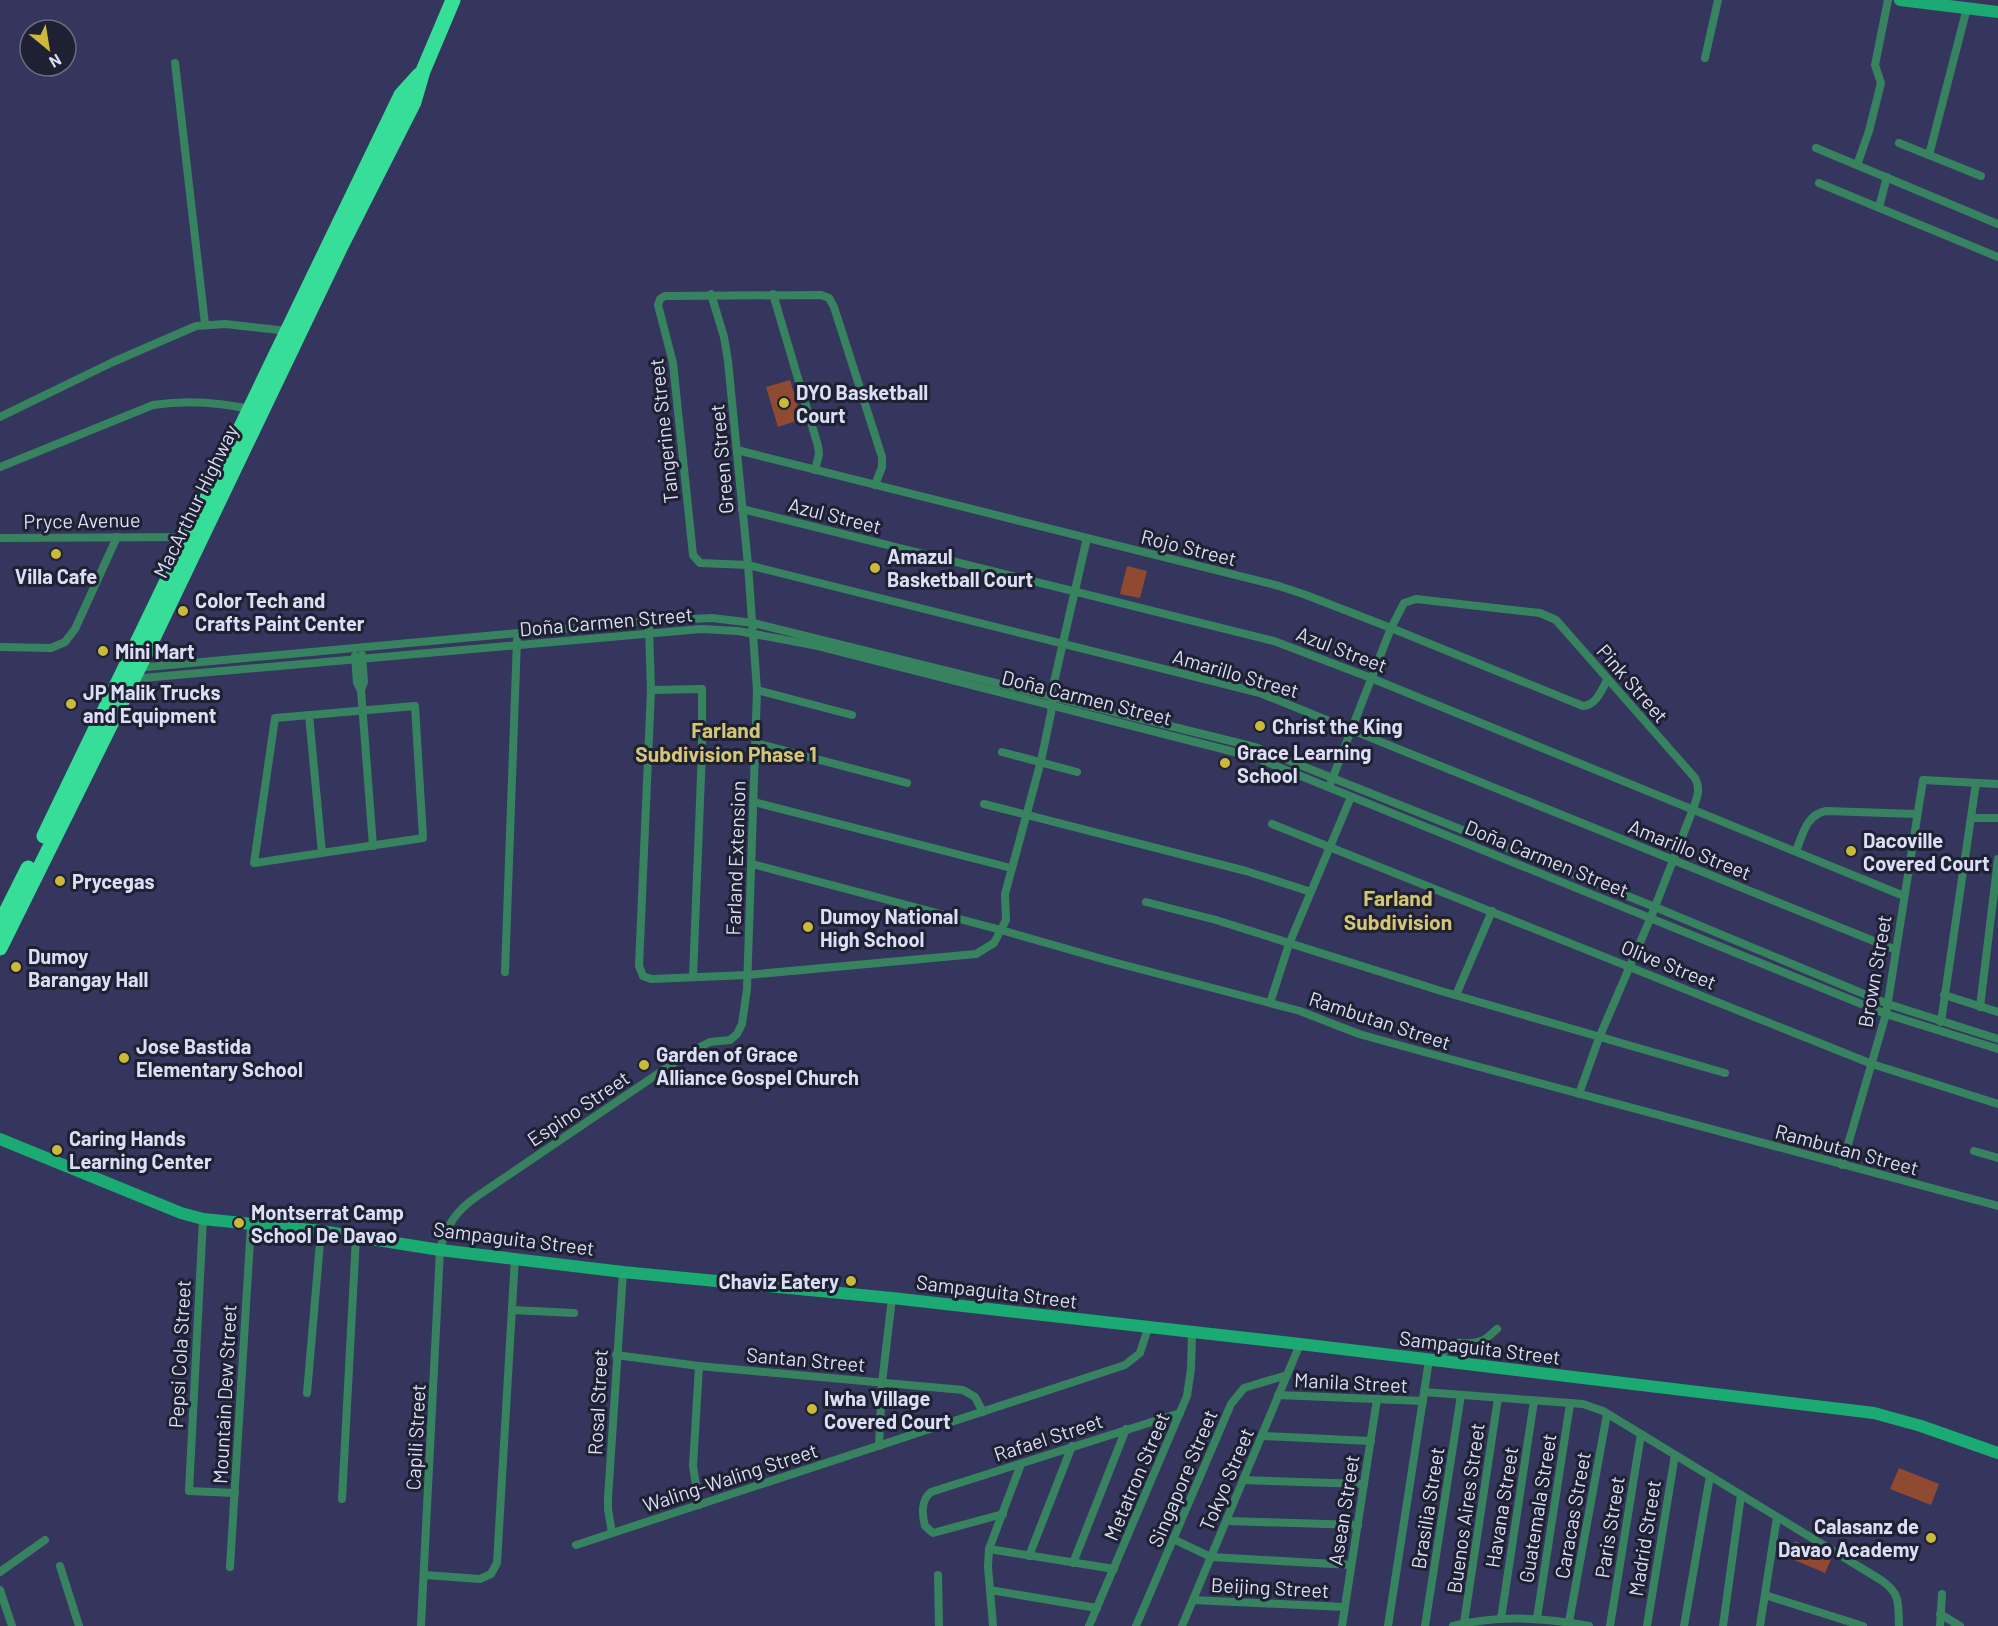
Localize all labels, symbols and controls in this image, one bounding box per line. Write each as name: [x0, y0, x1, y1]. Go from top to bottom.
north arrow: [18, 18, 78, 78]
text: N: [46, 51, 65, 72]
street label: Tangerine Street: [643, 357, 683, 505]
place label: DYO Basketball Court: [796, 380, 928, 427]
marker: DYO Basketball Court: [777, 396, 791, 410]
street label: Green Street: [704, 403, 738, 515]
street label: MacArthur Highway: [147, 420, 243, 582]
street label: Azul Street: [786, 492, 884, 538]
street label: Pryce Avenue: [23, 507, 141, 533]
street label: Rojo Street: [1139, 524, 1239, 570]
place label: Amazul Basketball Court: [887, 544, 1033, 591]
marker: Villa Cafe: [49, 547, 63, 561]
marker: Amazul Basketball Court: [868, 561, 882, 575]
place label: Villa Cafe: [15, 564, 97, 588]
place label: Color Tech and Crafts Paint Center: [195, 588, 365, 635]
street label: Doña Carmen Street: [518, 601, 694, 641]
marker: Color Tech and Crafts Paint Center: [176, 604, 190, 618]
street label: Azul Street: [1293, 621, 1391, 677]
place label: Mini Mart: [115, 639, 195, 663]
street label: Pink Street: [1592, 639, 1674, 727]
marker: Mini Mart: [96, 644, 110, 658]
street label: Amarillo Street: [1170, 644, 1302, 702]
street label: Doña Carmen Street: [1000, 664, 1174, 730]
place label: JP Malik Trucks and Equipment: [83, 680, 220, 727]
marker: JP Malik Trucks and Equipment: [64, 697, 78, 711]
place label: Christ the King: [1272, 714, 1403, 738]
district label: Farland Subdivision Phase 1: [635, 717, 817, 766]
marker: Christ the King: [1253, 719, 1267, 733]
place label: Grace Learning School: [1237, 740, 1371, 787]
marker: Grace Learning School: [1218, 756, 1232, 770]
street label: Farland Extension: [720, 780, 750, 936]
street label: Doña Carmen Street: [1462, 814, 1632, 902]
street label: Amarillo Street: [1625, 814, 1755, 884]
place label: Dacoville Covered Court: [1863, 828, 1990, 875]
marker: Dacoville Covered Court: [1844, 844, 1858, 858]
place label: Prycegas: [72, 869, 155, 893]
marker: Prycegas: [53, 874, 67, 888]
district label: Farland Subdivision: [1344, 885, 1452, 934]
place label: Dumoy National High School: [820, 904, 958, 951]
street label: Brown Street: [1852, 913, 1896, 1029]
marker: Dumoy National High School: [801, 920, 815, 934]
street label: Olive Street: [1618, 934, 1720, 994]
place label: Dumoy Barangay Hall: [28, 944, 148, 991]
marker: Dumoy Barangay Hall: [9, 960, 23, 974]
street label: Rambutan Street: [1306, 986, 1454, 1054]
place label: Jose Bastida Elementary School: [136, 1034, 303, 1081]
place label: Garden of Grace Alliance Gospel Church: [656, 1042, 859, 1089]
marker: Jose Bastida Elementary School: [117, 1051, 131, 1065]
marker: Garden of Grace Alliance Gospel Church: [637, 1058, 651, 1072]
street label: Espino Street: [522, 1065, 634, 1151]
street label: Rambutan Street: [1773, 1118, 1921, 1180]
place label: Caring Hands Learning Center: [69, 1126, 212, 1173]
marker: Caring Hands Learning Center: [50, 1143, 64, 1157]
place label: Montserrat Camp School De Davao: [251, 1200, 404, 1247]
marker: Montserrat Camp School De Davao: [232, 1216, 246, 1230]
street label: Sampaguita Street: [432, 1216, 596, 1260]
place label: Chaviz Eatery: [719, 1269, 839, 1293]
street label: Sampaguita Street: [915, 1269, 1079, 1313]
marker: Chaviz Eatery: [844, 1274, 858, 1288]
street label: Pepsi Cola Street: [163, 1279, 195, 1429]
street label: Mountain Dew Street: [207, 1304, 241, 1484]
street label: Sampaguita Street: [1398, 1325, 1562, 1369]
street label: Santan Street: [745, 1342, 867, 1376]
street label: Rosal Street: [582, 1348, 612, 1456]
street label: Manila Street: [1294, 1367, 1408, 1397]
street label: Capili Street: [400, 1383, 430, 1491]
place label: Iwha Village Covered Court: [824, 1386, 951, 1433]
marker: Iwha Village Covered Court: [805, 1402, 819, 1416]
street label: Singapore Street: [1142, 1406, 1222, 1550]
street label: Rafael Street: [990, 1408, 1106, 1466]
street label: Metatron Street: [1098, 1408, 1174, 1544]
street label: Buenos Aires Street: [1441, 1421, 1489, 1595]
street label: Tokyo Street: [1194, 1424, 1258, 1534]
street label: Guatemala Street: [1513, 1432, 1561, 1584]
street label: Waling-Waling Street: [640, 1437, 820, 1517]
street label: Brasilia Street: [1406, 1445, 1448, 1571]
street label: Havana Street: [1480, 1445, 1522, 1569]
street label: Caracas Street: [1549, 1450, 1595, 1580]
street label: Asean Street: [1322, 1453, 1364, 1567]
street label: Paris Street: [1589, 1474, 1629, 1580]
street label: Madrid Street: [1623, 1478, 1665, 1598]
place label: Calasanz de Davao Academy: [1778, 1514, 1919, 1561]
marker: Calasanz de Davao Academy: [1924, 1531, 1938, 1545]
street label: Beijing Street: [1210, 1572, 1330, 1602]

